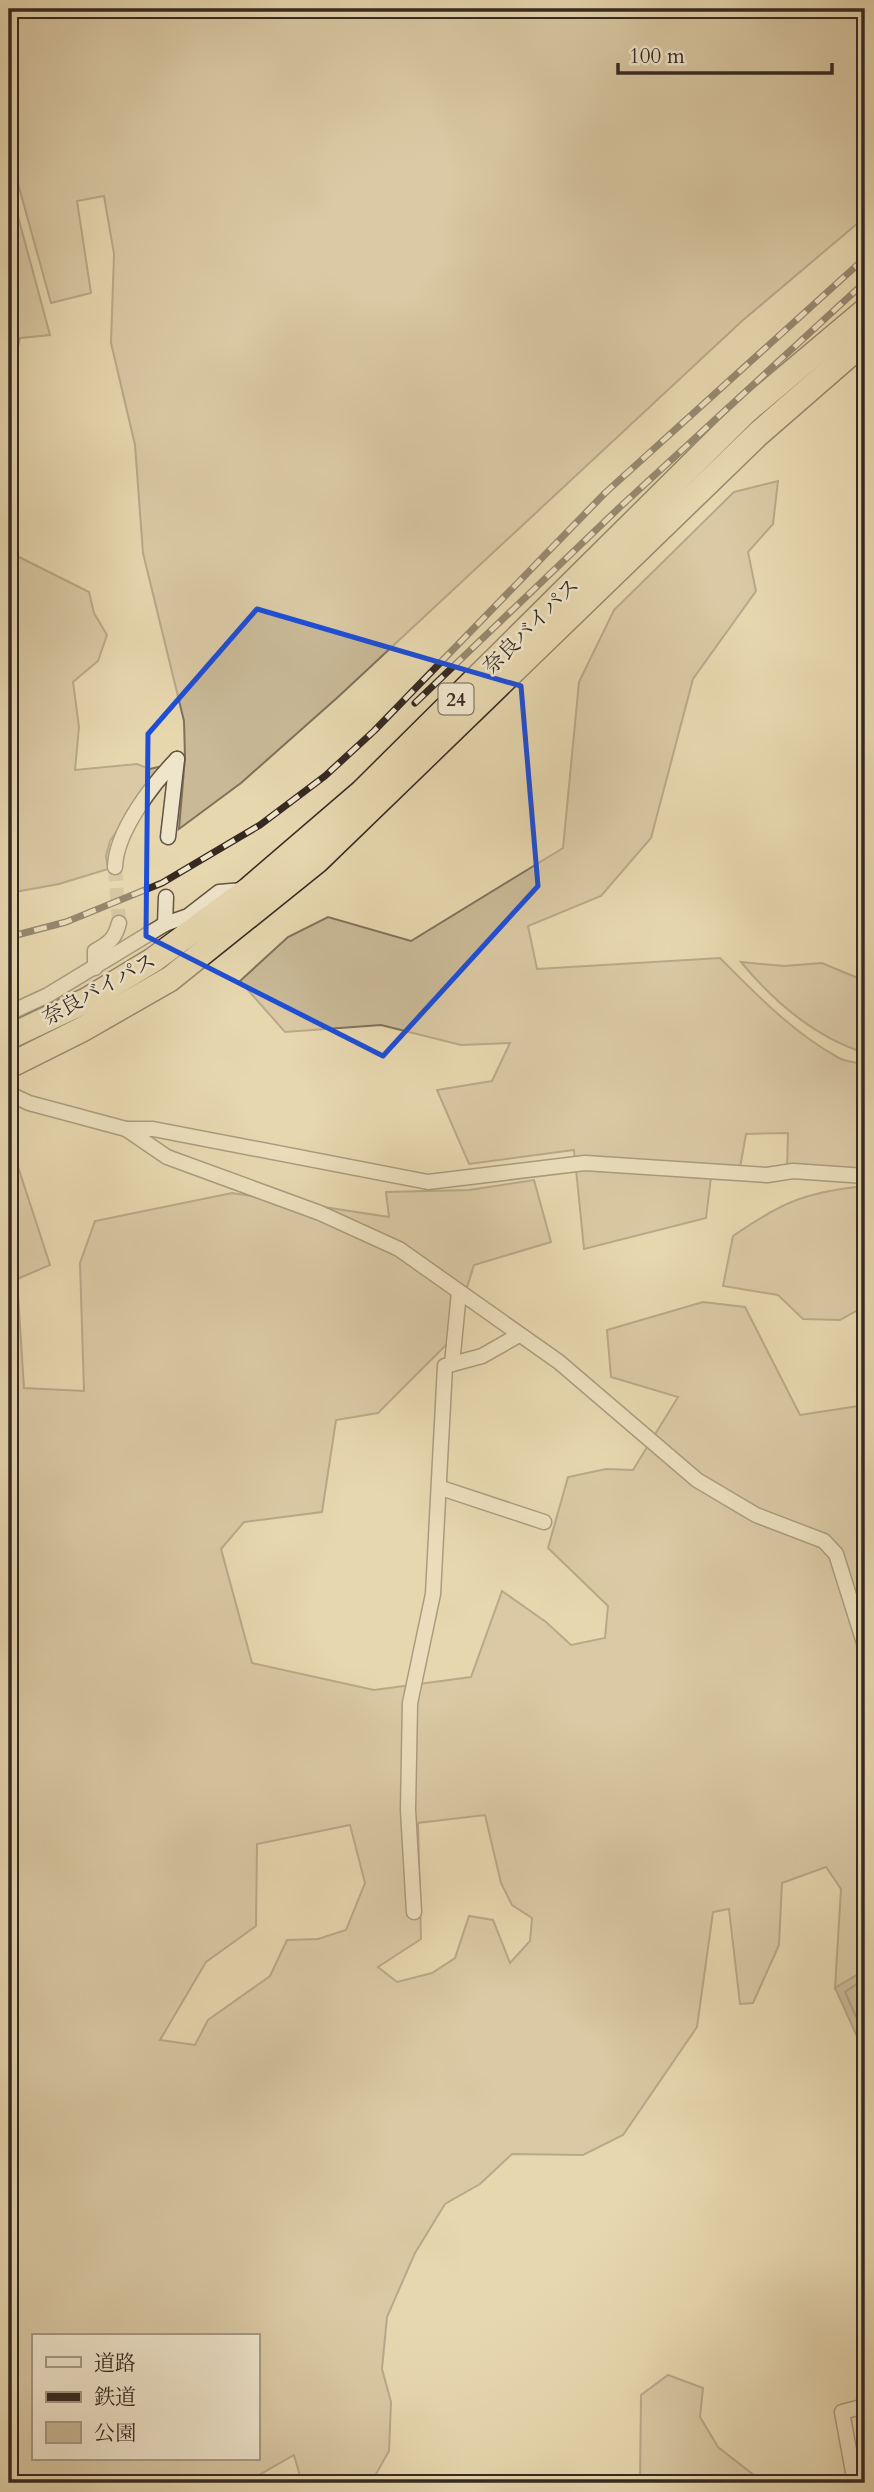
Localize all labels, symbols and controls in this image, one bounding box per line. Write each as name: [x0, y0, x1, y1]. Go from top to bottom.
scale bar: [618, 32, 832, 76]
text: 100 m: [629, 42, 685, 71]
street label: 奈良バイパス: [477, 572, 586, 681]
road number: 24: [438, 684, 474, 714]
street label: 奈良バイパス: [37, 946, 161, 1033]
legend: [32, 2334, 259, 2460]
text: 道路: [94, 2349, 136, 2378]
text: 鉄道: [94, 2383, 136, 2412]
text: 公園: [94, 2419, 136, 2448]

